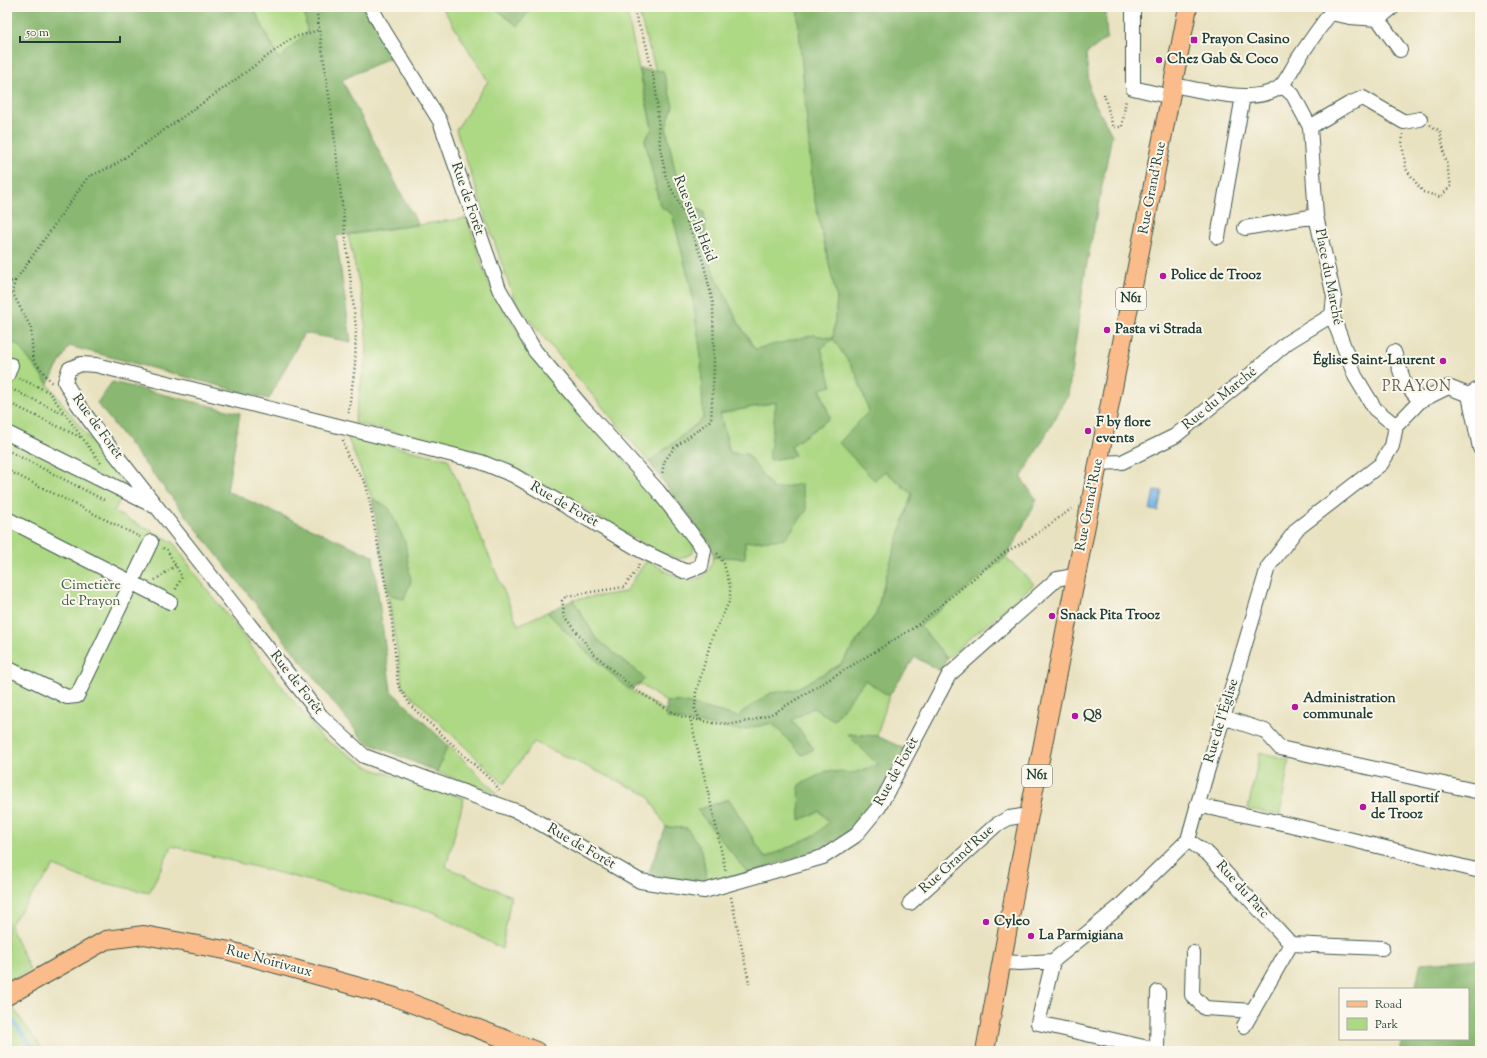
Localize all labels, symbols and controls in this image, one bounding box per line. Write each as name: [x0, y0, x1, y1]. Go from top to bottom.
scale bar: [20, 18, 120, 44]
text: 50 m: [25, 24, 49, 42]
place label: Prayon Casino: [1202, 30, 1290, 50]
marker: Prayon Casino: [1189, 35, 1199, 45]
place label: Chez Gab & Coco: [1167, 50, 1279, 70]
marker: Chez Gab & Coco: [1154, 55, 1164, 65]
street label: Rue Grand'Rue: [1134, 140, 1172, 236]
street label: Rue de Forêt: [445, 160, 489, 238]
street label: Rue sur la Heid: [668, 173, 720, 265]
street label: Place du Marché: [1309, 227, 1347, 327]
place label: Police de Trooz: [1171, 266, 1262, 286]
marker: Police de Trooz: [1158, 271, 1168, 281]
road number: N61: [1116, 288, 1146, 310]
place label: Pasta vi Strada: [1115, 320, 1203, 340]
marker: Pasta vi Strada: [1102, 325, 1112, 335]
place label: Église Saint-Laurent: [1313, 350, 1435, 371]
marker: Église Saint-Laurent: [1438, 356, 1448, 366]
street label: Rue du Marché: [1178, 363, 1262, 435]
district label: PRAYON: [1382, 377, 1452, 398]
street label: Rue de Forêt: [67, 390, 128, 464]
place label: F by flore events: [1096, 413, 1151, 449]
marker: F by flore events: [1083, 426, 1093, 436]
street label: Rue Grand'Rue: [1071, 457, 1109, 553]
street label: Rue de Forêt: [526, 477, 602, 533]
park label: Cimetière de Prayon: [61, 576, 121, 612]
place label: Snack Pita Trooz: [1060, 606, 1161, 626]
marker: Snack Pita Trooz: [1047, 611, 1057, 621]
street label: Rue de Forêt: [265, 647, 327, 719]
street label: Rue de l'Église: [1200, 676, 1244, 766]
place label: Administration communale: [1303, 689, 1397, 725]
marker: Administration communale: [1290, 702, 1300, 712]
place label: Q8: [1083, 706, 1102, 726]
marker: Q8: [1070, 711, 1080, 721]
street label: Rue de Forêt: [870, 734, 924, 810]
road number: N61: [1022, 765, 1052, 787]
place label: Hall sportif de Trooz: [1371, 789, 1440, 825]
marker: Hall sportif de Trooz: [1358, 802, 1368, 812]
street label: Rue de Forêt: [543, 819, 619, 875]
street label: Rue Grand'Rue: [915, 821, 999, 899]
street label: Rue du Parc: [1211, 857, 1273, 923]
place label: Cyleo: [994, 912, 1030, 932]
marker: Cyleo: [981, 917, 991, 927]
place label: La Parmigiana: [1039, 926, 1124, 946]
marker: La Parmigiana: [1026, 931, 1036, 941]
street label: Rue Noirivaux: [224, 941, 315, 983]
legend: [1339, 988, 1469, 1040]
text: Road: [1375, 996, 1402, 1014]
text: Park: [1375, 1016, 1398, 1034]

